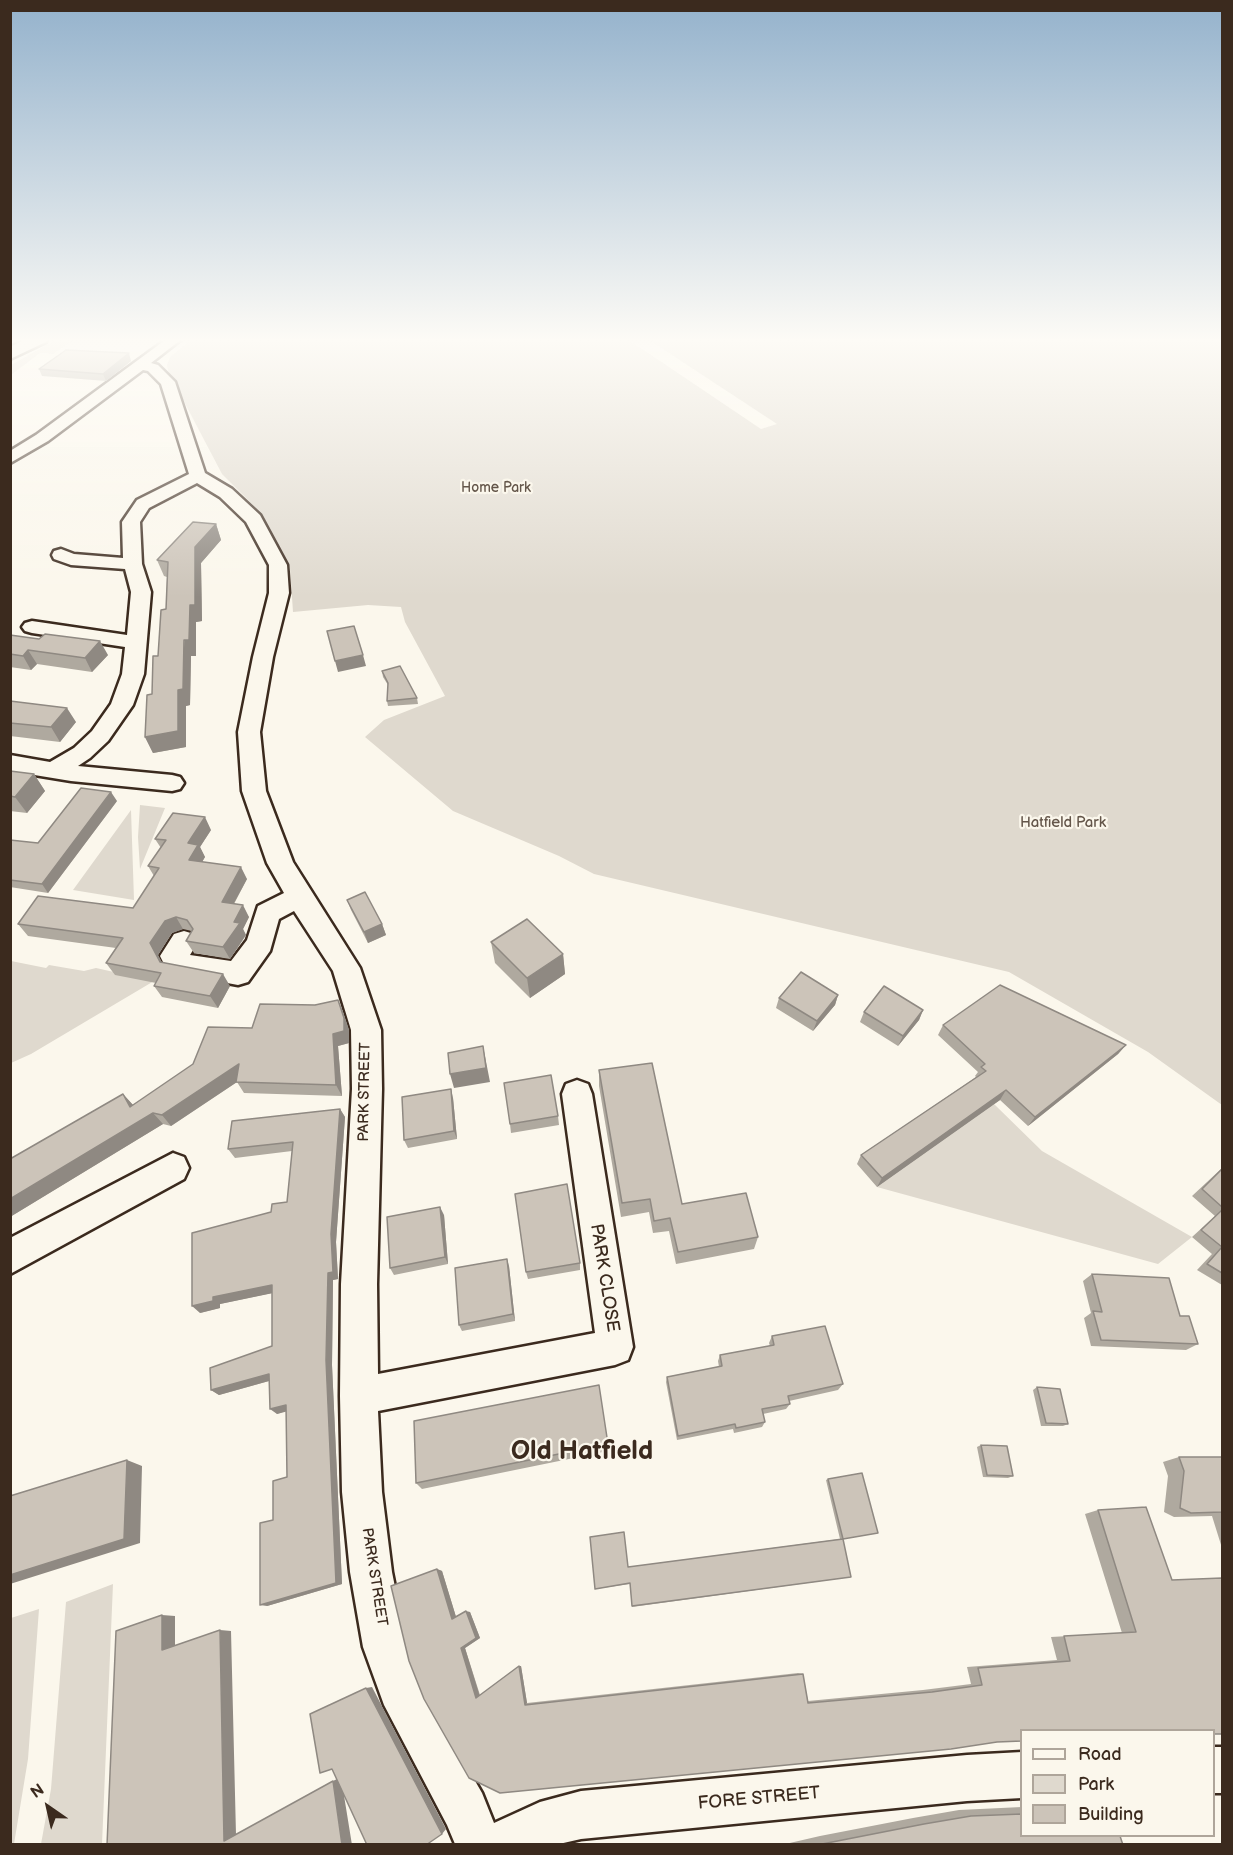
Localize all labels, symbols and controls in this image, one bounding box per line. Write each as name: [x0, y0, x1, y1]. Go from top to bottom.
park label: Home Park: [461, 480, 531, 496]
park label: Hatfield Park: [1020, 814, 1106, 832]
street label: PARK STREET: [355, 1042, 375, 1142]
street label: PARK CLOSE: [585, 1222, 623, 1334]
district label: Old Hatfield: [511, 1436, 653, 1468]
street label: PARK STREET: [357, 1527, 391, 1627]
legend: [1020, 1729, 1215, 1837]
text: Road: [1078, 1744, 1122, 1765]
text: Park: [1078, 1774, 1114, 1795]
north arrow: [18, 1777, 78, 1837]
text: N: [27, 1780, 48, 1803]
street label: FORE STREET: [697, 1783, 821, 1815]
text: Building: [1078, 1804, 1144, 1825]

